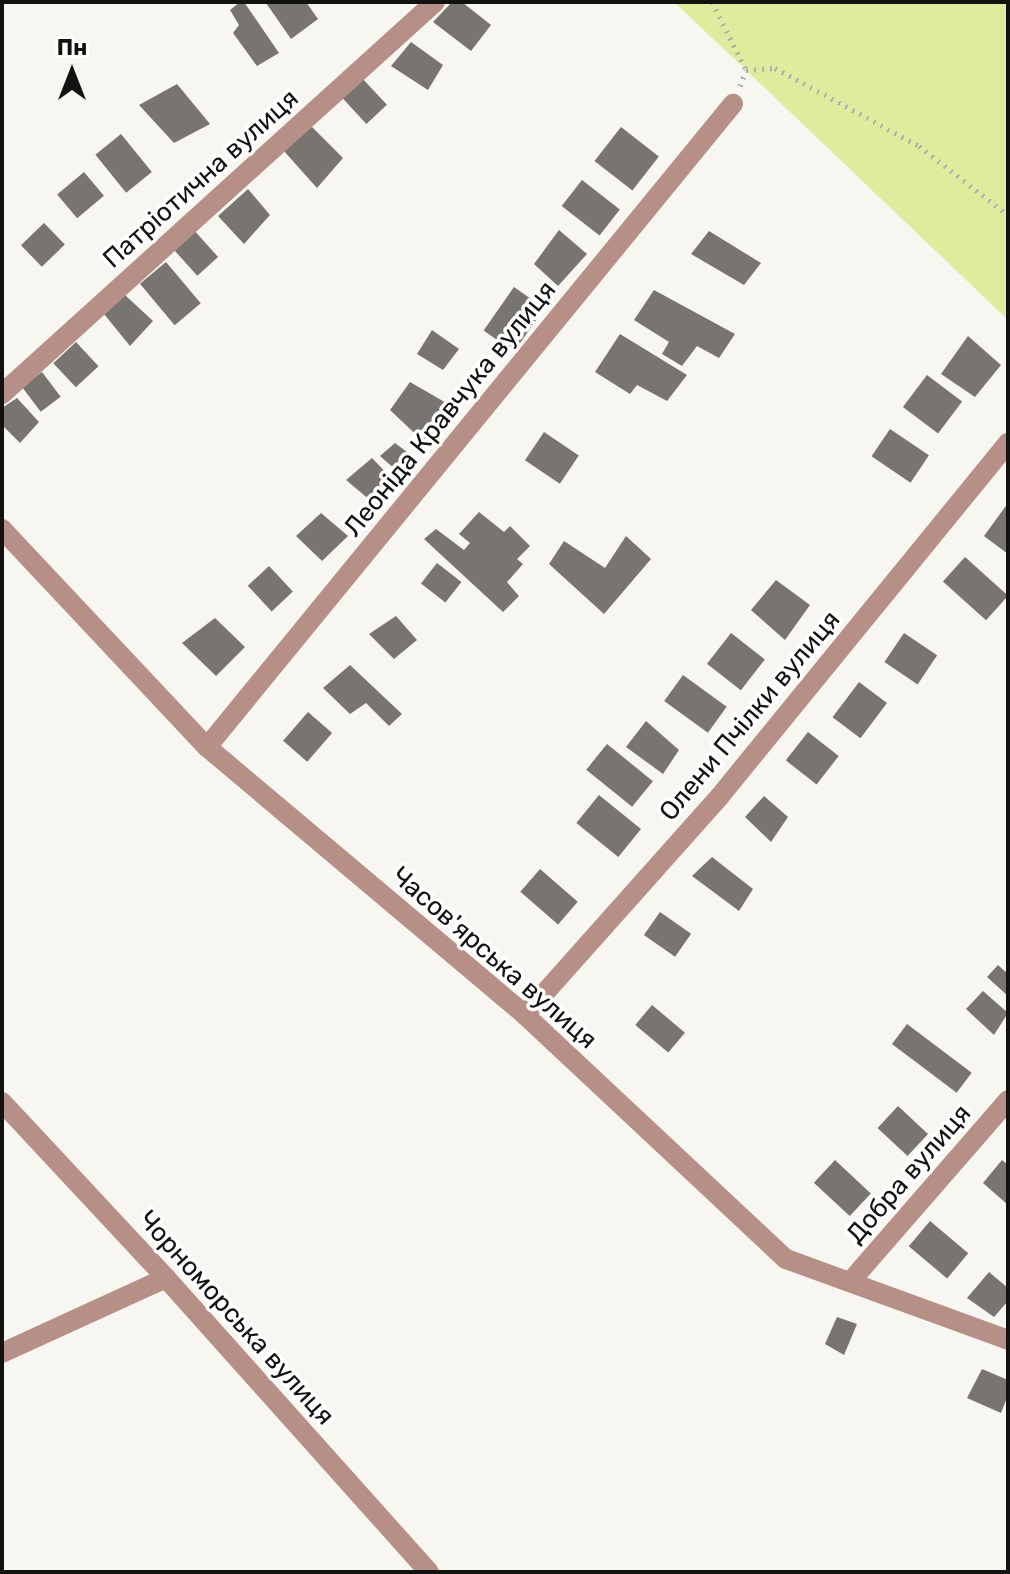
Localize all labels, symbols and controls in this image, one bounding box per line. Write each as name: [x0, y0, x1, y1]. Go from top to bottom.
north arrow: [32, 32, 112, 112]
text: Пн: [57, 34, 87, 61]
street label: Патріотична вулиця: [97, 83, 305, 275]
street label: Леоніда Кравчука вулиця: [337, 275, 563, 543]
street label: Олени Пчілки вулиця: [653, 605, 847, 827]
street label: Часов'ярська вулиця: [385, 860, 603, 1056]
street label: Добра вулиця: [840, 1098, 978, 1250]
street label: Чорноморська вулиця: [132, 1204, 340, 1432]

